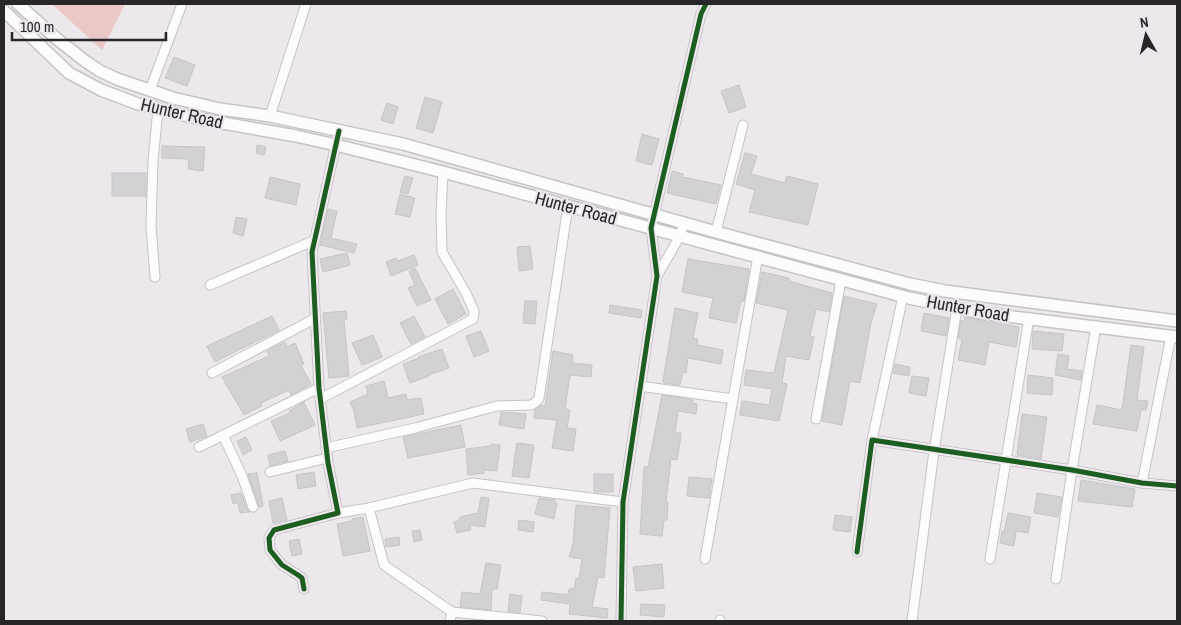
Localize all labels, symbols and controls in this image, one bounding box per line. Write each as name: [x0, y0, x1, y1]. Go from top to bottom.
scale bar: [12, 10, 166, 42]
north arrow: [1121, 10, 1171, 60]
text: N: [1139, 13, 1150, 32]
text: 100 m: [20, 16, 54, 37]
street label: Hunter Road: [138, 91, 226, 135]
street label: Hunter Road: [532, 185, 620, 231]
street label: Hunter Road: [925, 288, 1011, 328]

